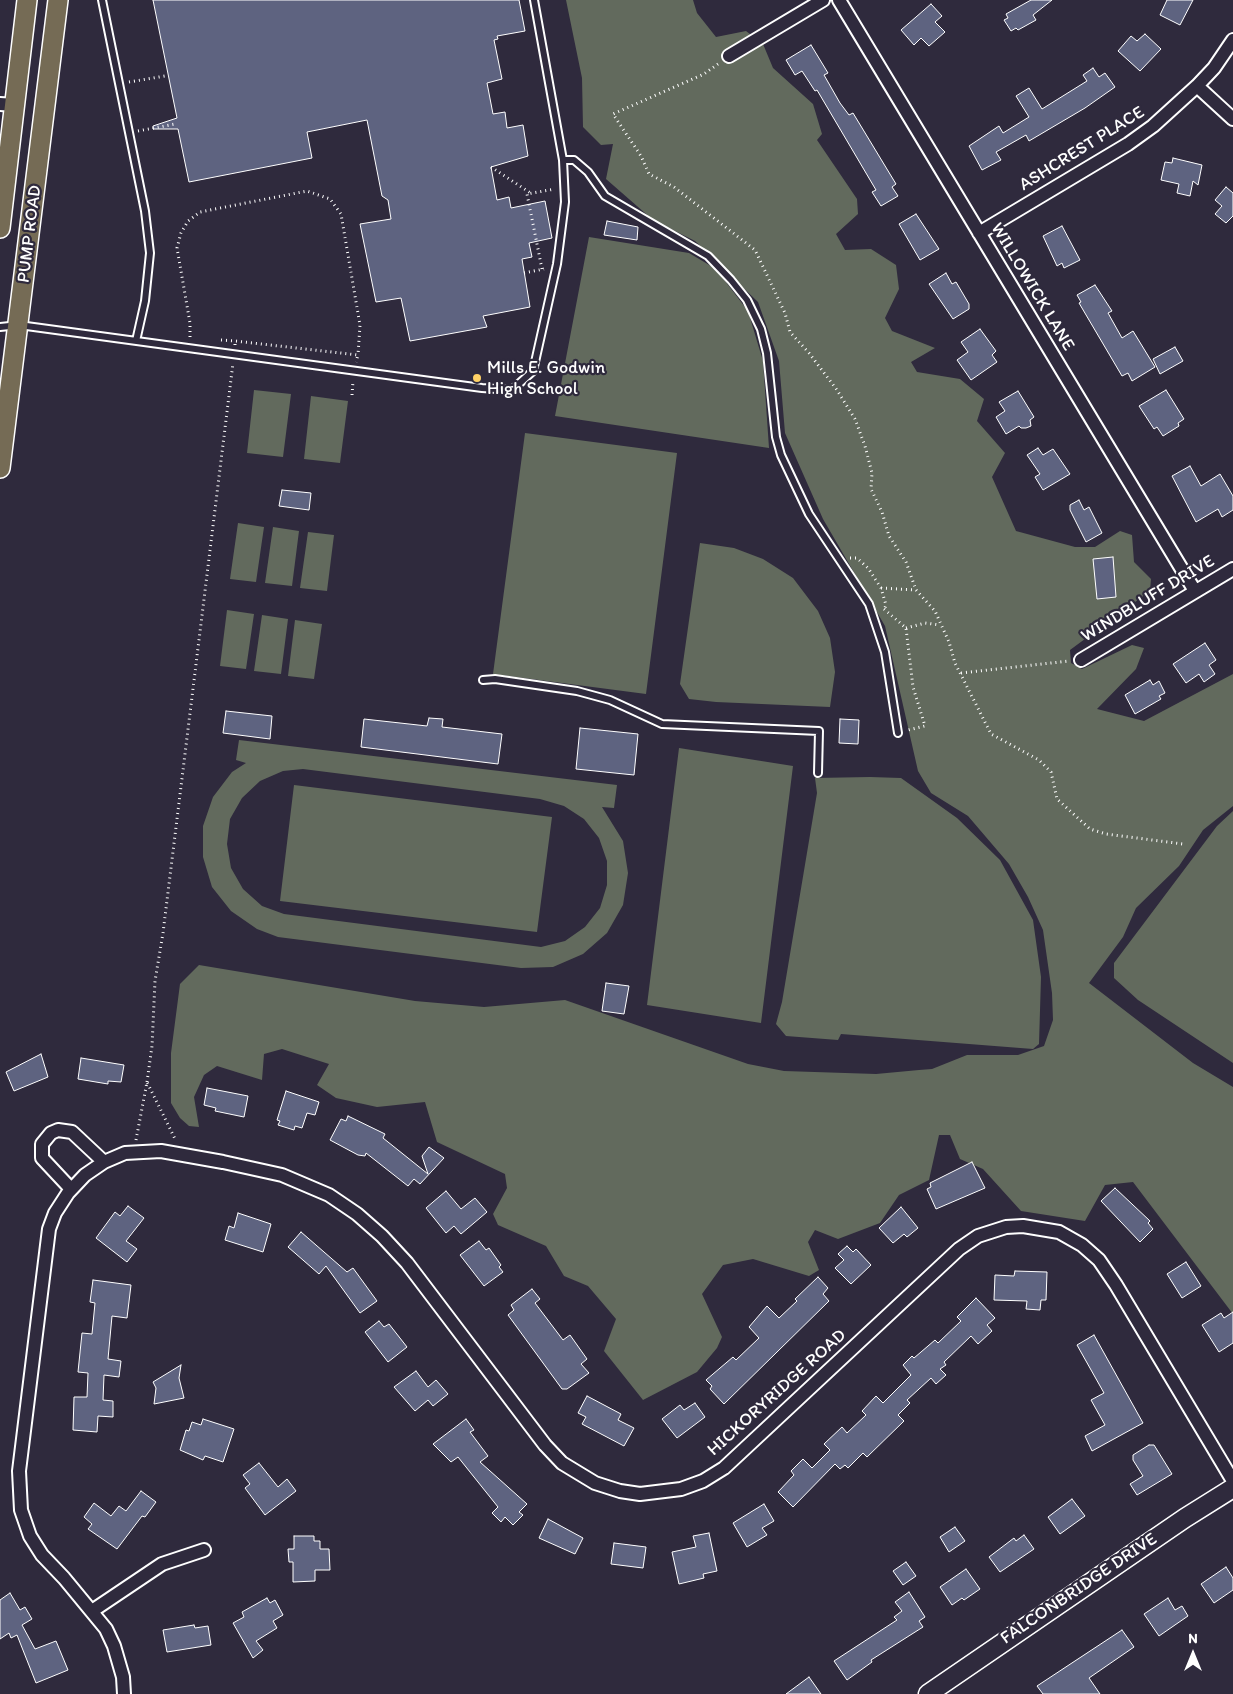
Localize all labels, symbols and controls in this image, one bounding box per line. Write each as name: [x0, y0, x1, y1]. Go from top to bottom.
street label: ASHCREST PLACE: [1015, 102, 1149, 196]
street label: PUMP ROAD: [13, 184, 47, 284]
street label: WILLOWICK LANE: [985, 219, 1079, 355]
place label: Mills E. Godwin High School: [487, 357, 605, 399]
marker: Mills E. Godwin High School: [471, 372, 483, 384]
street label: WINDBLUFF DRIVE: [1077, 551, 1219, 647]
street label: HICKORYRIDGE ROAD: [703, 1325, 851, 1461]
street label: FALCONBRIDGE DRIVE: [997, 1529, 1161, 1649]
north arrow: [1168, 1629, 1218, 1679]
text: N: [1188, 1630, 1198, 1647]

